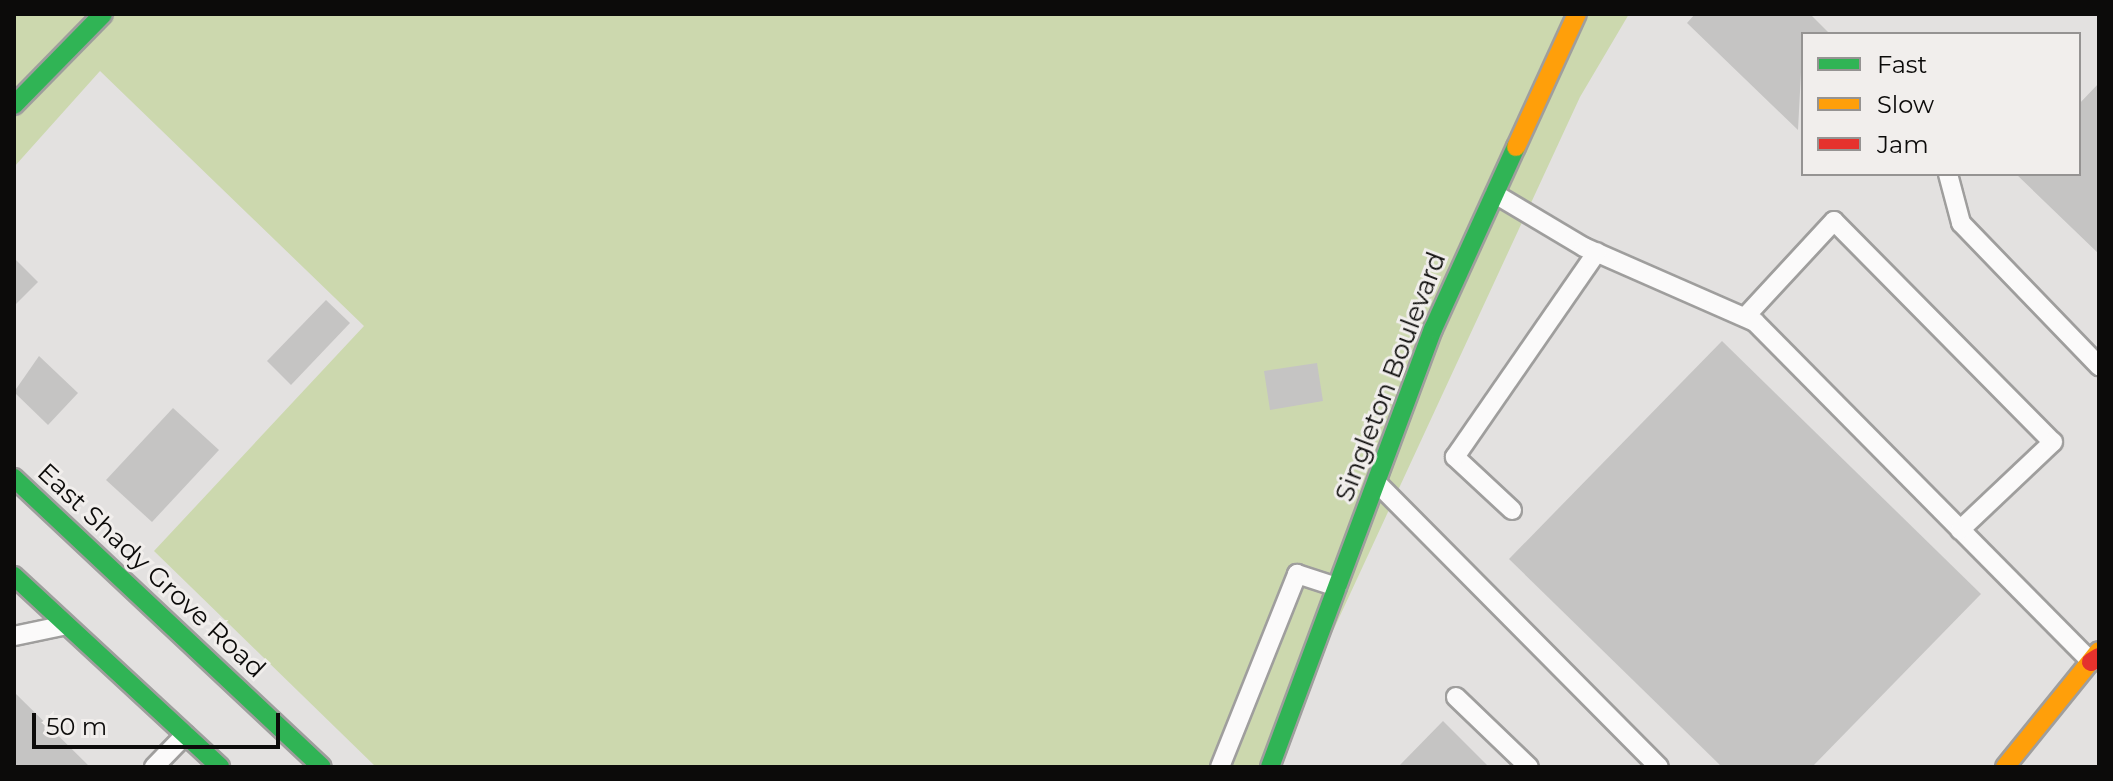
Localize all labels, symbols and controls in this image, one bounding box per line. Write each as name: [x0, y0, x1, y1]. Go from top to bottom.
legend: [1801, 32, 2081, 176]
text: Fast: [1877, 50, 1927, 79]
text: Slow: [1877, 90, 1934, 119]
text: Jam: [1877, 130, 1929, 159]
street label: Singleton Boulevard: [1329, 248, 1453, 506]
street label: East Shady Grove Road: [31, 457, 271, 685]
scale bar: [36, 697, 284, 747]
text: 50 m: [46, 712, 107, 741]

